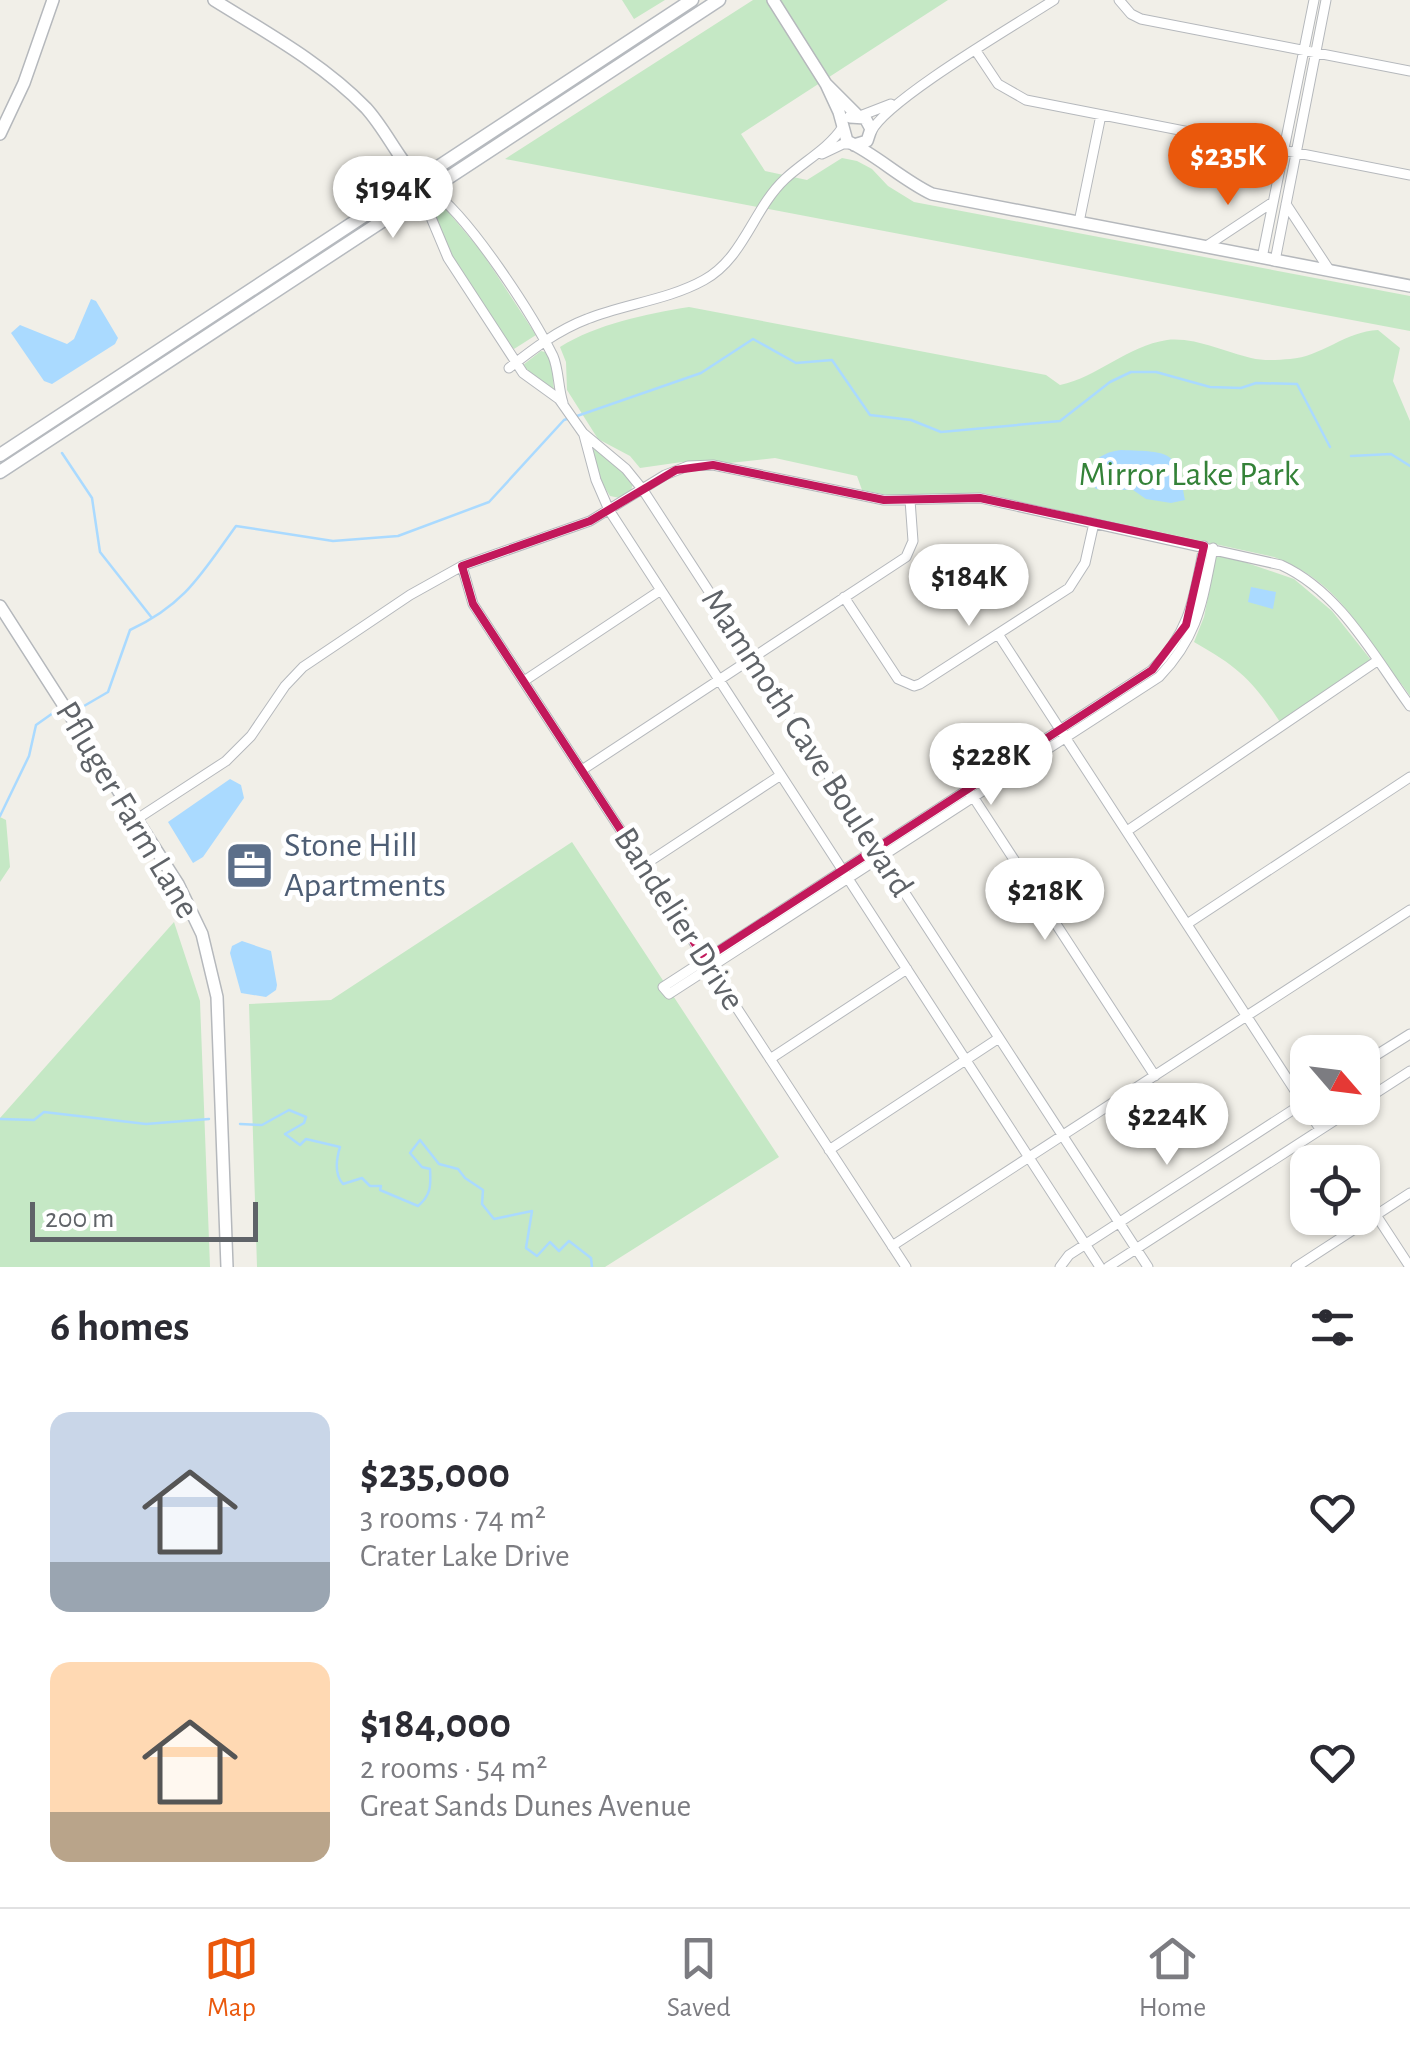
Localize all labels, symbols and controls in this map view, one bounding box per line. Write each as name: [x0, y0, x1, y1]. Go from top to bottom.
pin: $235K: [1158, 123, 1298, 208]
text: $235K: [1190, 139, 1266, 171]
pin: $194K: [323, 156, 463, 241]
text: $194K: [355, 172, 431, 204]
park label: Mirror Lake Park: [1078, 457, 1300, 492]
pin: $184K: [899, 544, 1039, 629]
text: $184K: [931, 560, 1007, 592]
street label: Mammoth Cave Boulevard: [695, 583, 919, 903]
street label: Pfluger Farm Lane: [49, 696, 205, 924]
pin: $228K: [921, 723, 1061, 808]
text: $228K: [951, 739, 1031, 771]
street label: Bandelier Drive: [607, 821, 751, 1017]
place label: Stone Hill Apartments: [284, 828, 446, 903]
office icon: Stone Hill Apartments: [223, 839, 275, 891]
pin: $218K: [975, 858, 1115, 943]
text: $218K: [1007, 874, 1083, 906]
north arrow: [1290, 1035, 1380, 1125]
map controls: [1290, 1035, 1380, 1235]
pin: $224K: [1097, 1083, 1237, 1168]
text: $224K: [1127, 1099, 1207, 1131]
button: locate: [1290, 1145, 1380, 1235]
scale bar: [30, 1197, 258, 1242]
text: 200 m: [45, 1205, 114, 1233]
icon: filters: [1305, 1300, 1360, 1355]
text: 6 homes: [50, 1306, 189, 1348]
icon: home: [130, 1452, 250, 1572]
text: $235,000: [360, 1453, 510, 1495]
icon: heart: [1305, 1485, 1360, 1540]
text: 3 rooms · 74 m²: [360, 1502, 546, 1534]
text: Crater Lake Drive: [360, 1540, 570, 1572]
icon: home: [130, 1702, 250, 1822]
text: $184,000: [360, 1703, 511, 1745]
icon: heart: [1305, 1735, 1360, 1790]
text: 2 rooms · 54 m²: [360, 1752, 547, 1784]
text: Great Sands Dunes Avenue: [360, 1790, 691, 1822]
tab: Map: [204, 1931, 259, 2025]
tab: Saved: [667, 1931, 731, 2025]
tab: Home: [1139, 1931, 1206, 2025]

